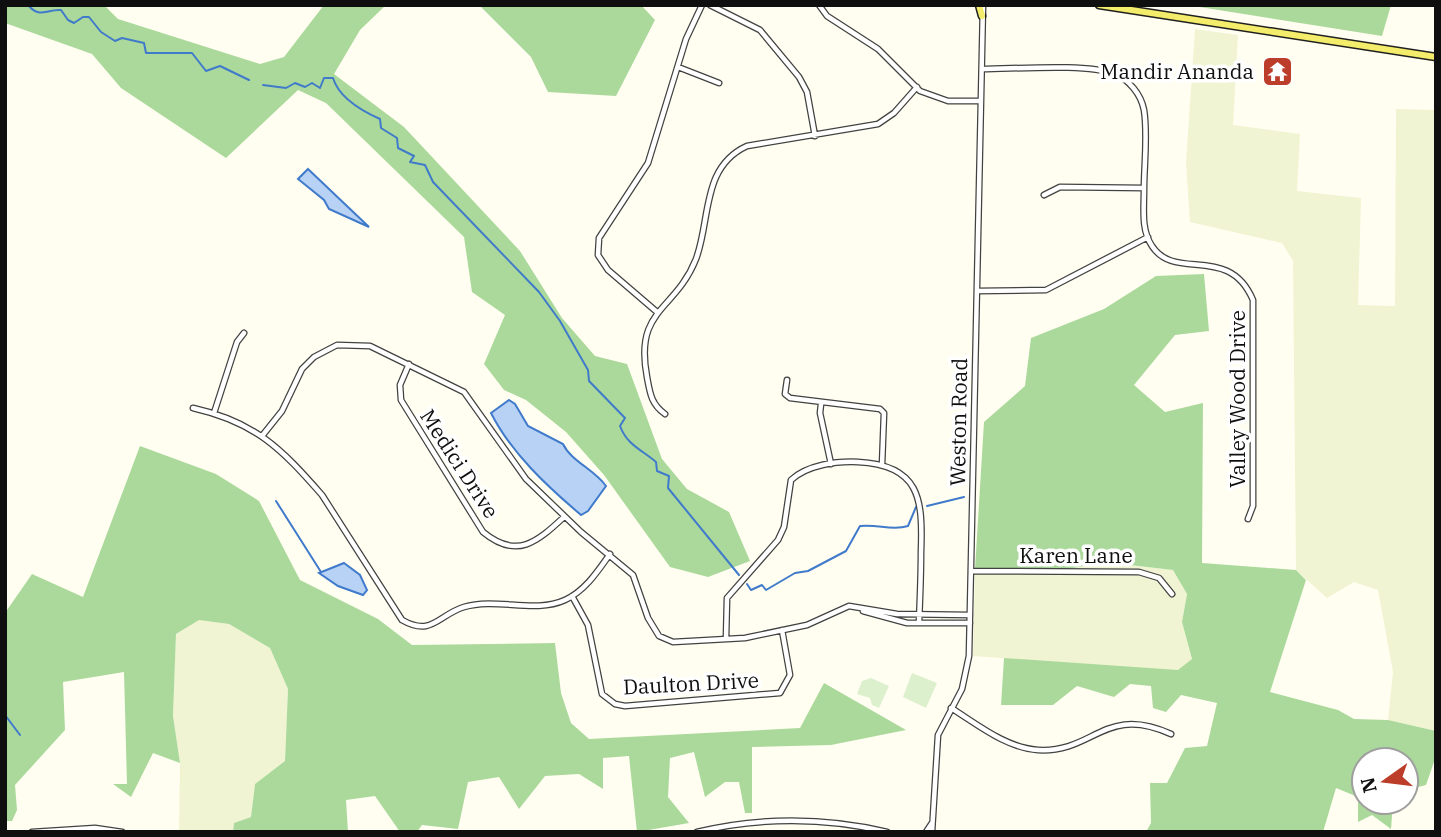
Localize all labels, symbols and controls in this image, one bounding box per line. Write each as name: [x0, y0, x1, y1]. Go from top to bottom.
temple icon: Mandir Ananda: [1260, 55, 1294, 89]
place label: Mandir Ananda: [1100, 57, 1254, 85]
street label: Valley Wood Drive: [1223, 310, 1251, 488]
street label: Weston Road: [943, 357, 973, 486]
street label: Medici Drive: [414, 404, 505, 523]
street label: Karen Lane: [1019, 541, 1133, 569]
street label: Daulton Drive: [622, 665, 760, 701]
north arrow: [1350, 746, 1420, 816]
text: N: [1355, 775, 1382, 795]

